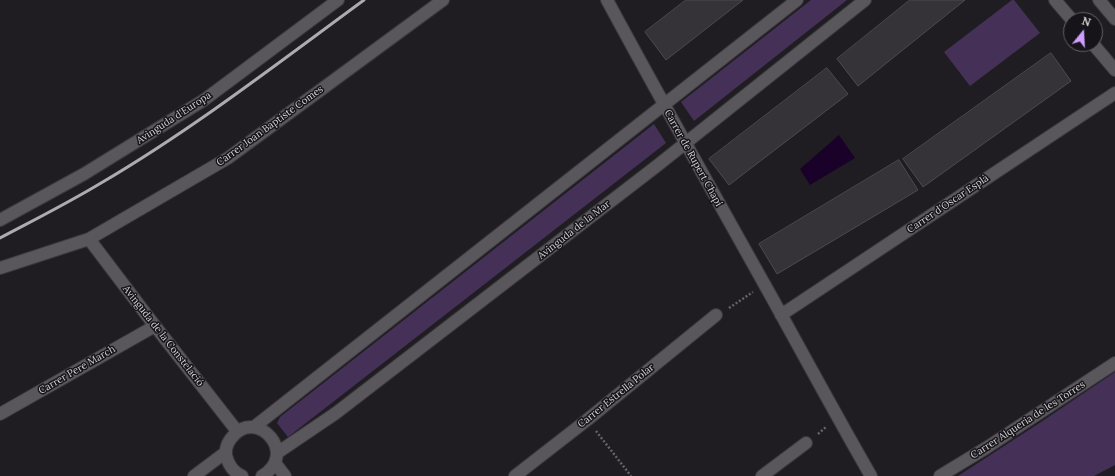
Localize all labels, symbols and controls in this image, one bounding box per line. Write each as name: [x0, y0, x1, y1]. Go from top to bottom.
north arrow: [1063, 12, 1103, 52]
text: N: [1080, 14, 1093, 30]
street label: Carrer Joan Baptiste Comes: [214, 83, 326, 169]
street label: Avinguda d'Europa: [134, 89, 214, 147]
street label: Carrer de Rupert Chapí: [661, 108, 725, 208]
street label: Carrer d'Oscar Esplà: [905, 172, 991, 236]
street label: Avinguda de la Mar: [535, 198, 613, 262]
street label: Avinguda de la Constelació: [120, 283, 206, 389]
street label: Carrer Pere March: [36, 343, 118, 397]
street label: Carrer Estrella Polar: [575, 362, 657, 430]
street label: Carrer Alqueria de les Torres: [969, 378, 1087, 462]

